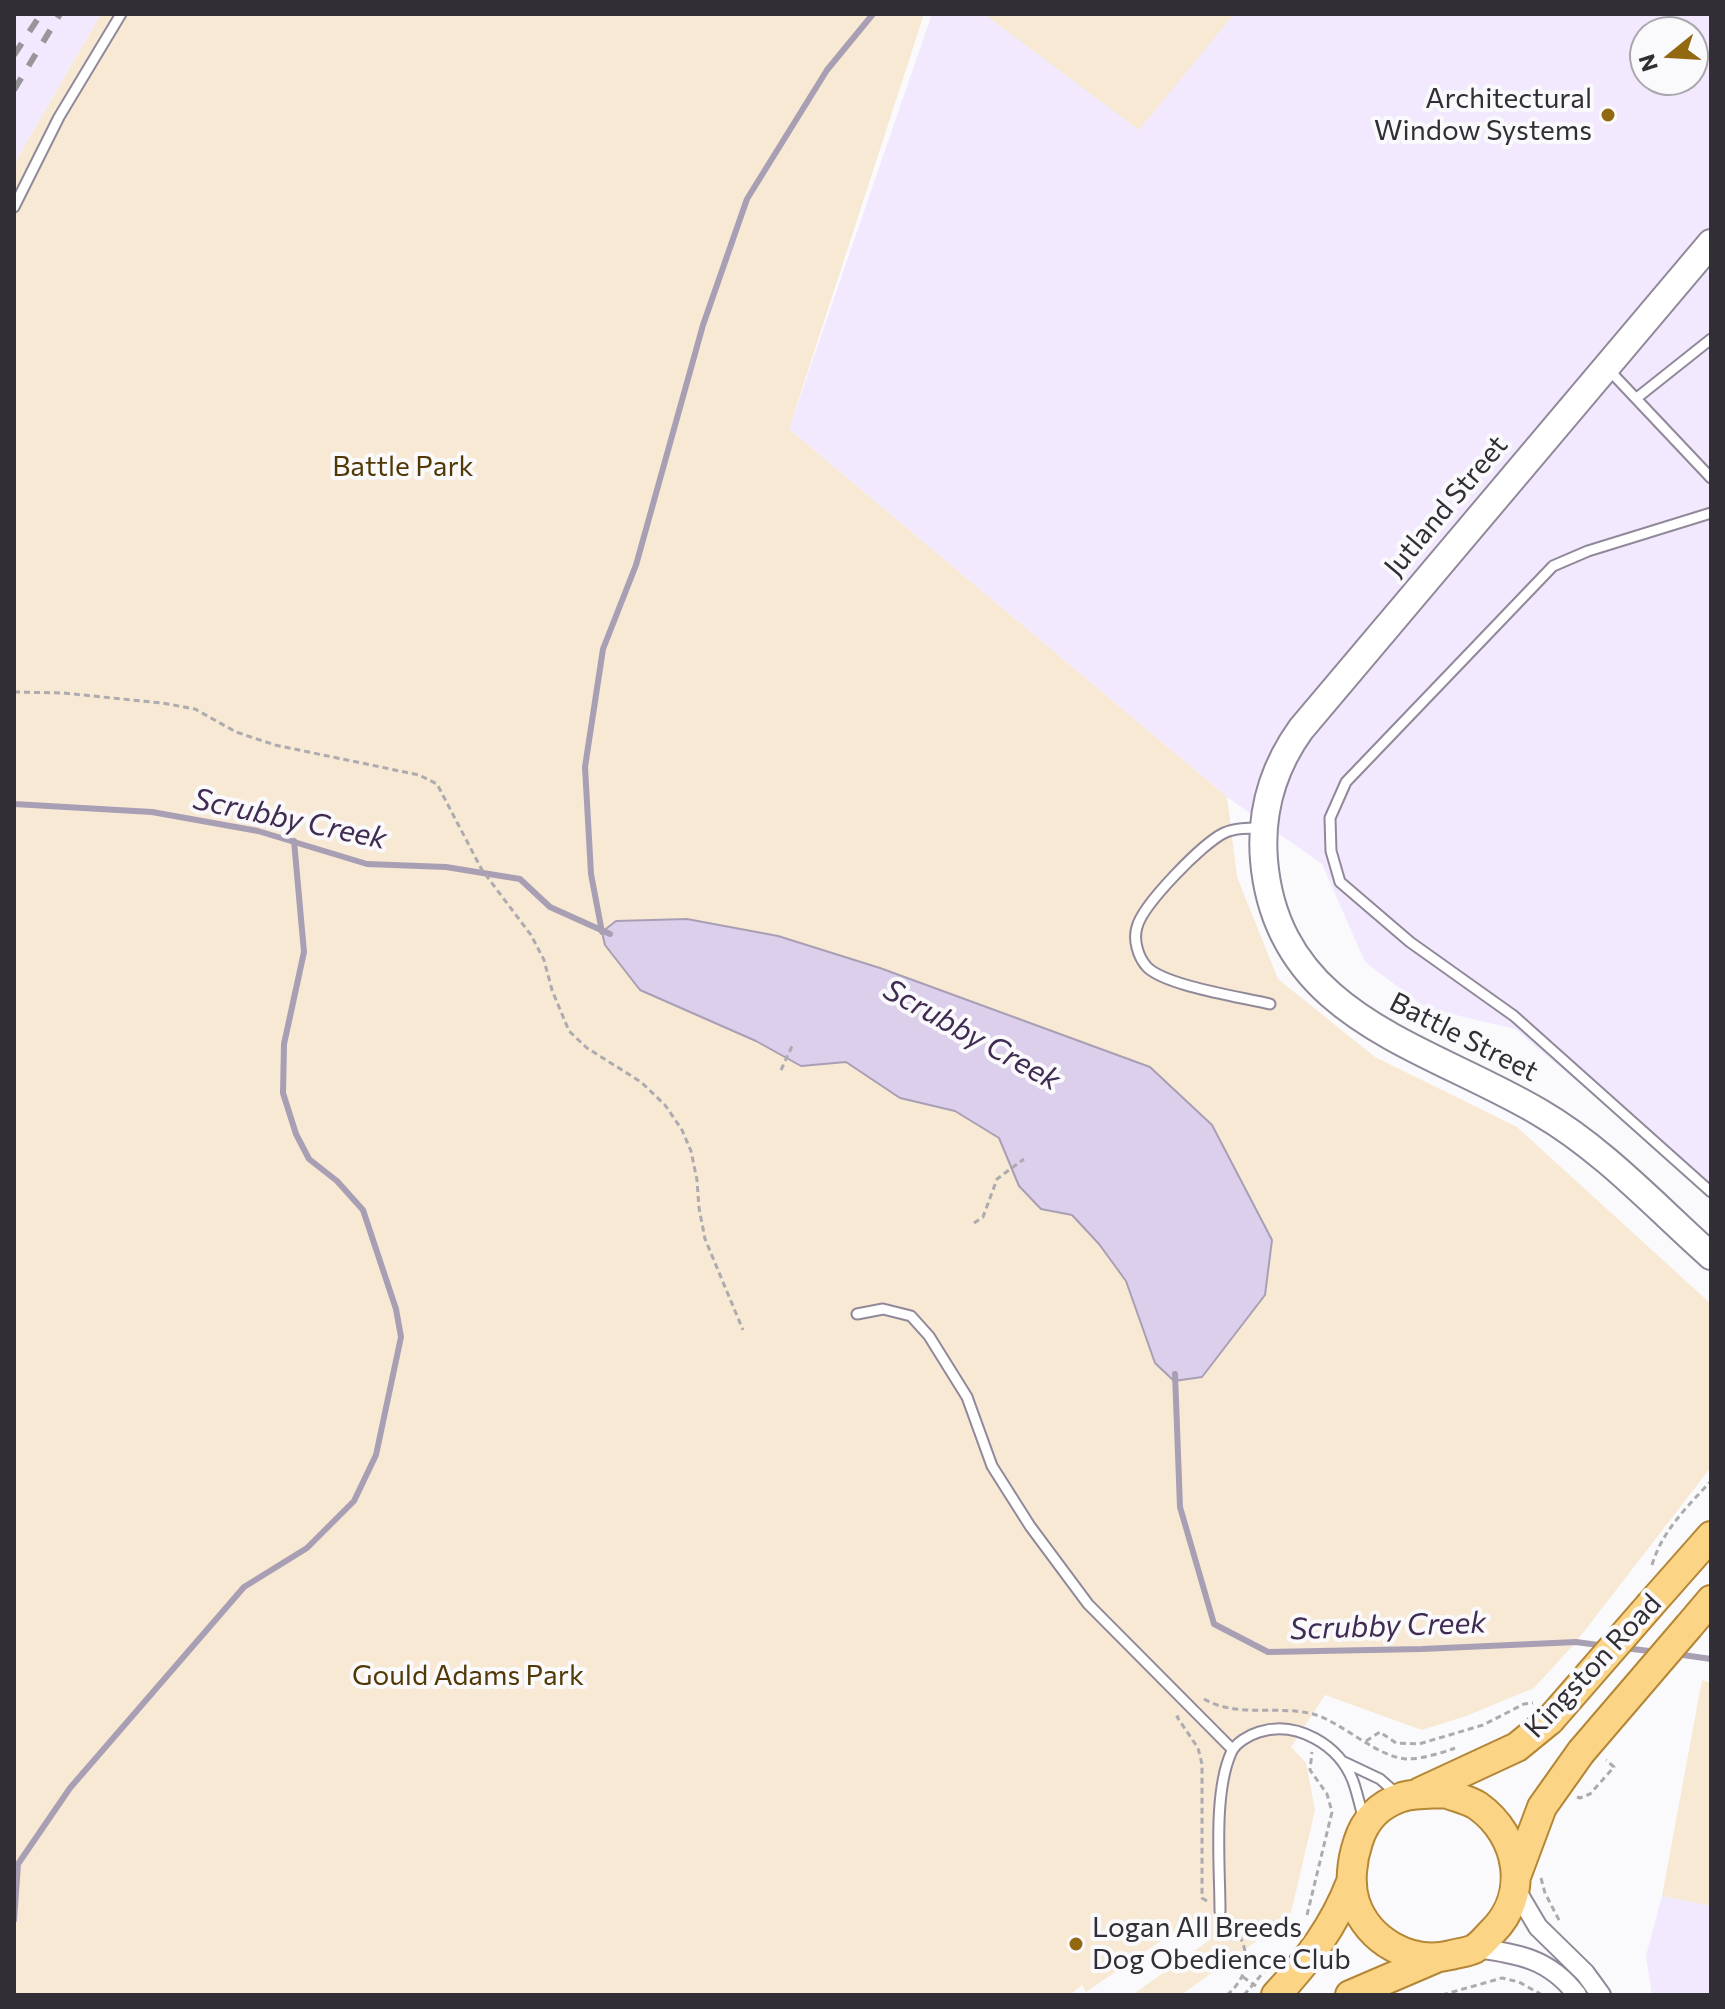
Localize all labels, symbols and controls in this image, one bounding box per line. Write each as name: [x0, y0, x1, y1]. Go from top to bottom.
north arrow: [1629, 16, 1709, 96]
text: N: [1632, 51, 1663, 75]
place label: Architectural Window Systems: [1374, 82, 1592, 148]
marker: Architectural Window Systems: [1599, 106, 1617, 124]
street label: Jutland Street: [1377, 429, 1515, 583]
park label: Battle Park: [332, 450, 474, 484]
water label: Scrubby Creek: [190, 781, 390, 857]
water label: Scrubby Creek: [877, 972, 1067, 1098]
street label: Battle Street: [1384, 985, 1544, 1089]
street label: Kingston Road: [1518, 1587, 1668, 1745]
water label: Scrubby Creek: [1289, 1605, 1487, 1647]
park label: Gould Adams Park: [352, 1659, 584, 1693]
place label: Logan All Breeds Dog Obedience Club: [1092, 1911, 1351, 1977]
marker: Logan All Breeds Dog Obedience Club: [1067, 1935, 1085, 1953]

